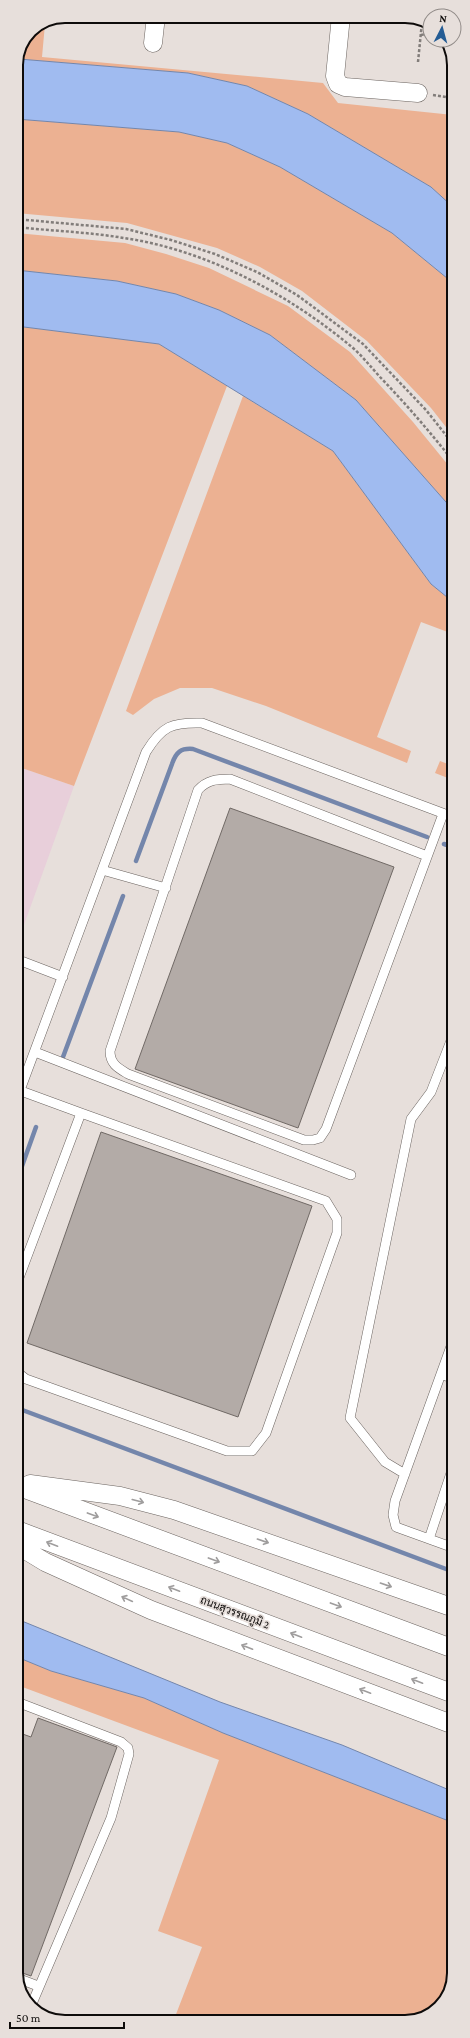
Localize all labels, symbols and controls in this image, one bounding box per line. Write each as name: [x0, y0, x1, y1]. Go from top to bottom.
north arrow: [422, 8, 462, 48]
text: N: [439, 12, 448, 24]
one-way arrow: [131, 1498, 144, 1505]
one-way arrow: [86, 1511, 98, 1519]
one-way arrow: [257, 1538, 269, 1546]
one-way arrow: [47, 1539, 59, 1547]
one-way arrow: [208, 1556, 220, 1564]
one-way arrow: [380, 1581, 392, 1589]
one-way arrow: [168, 1585, 180, 1593]
street label: ถนนสุวรรณภูมิ 2: [198, 1593, 271, 1633]
one-way arrow: [121, 1595, 133, 1602]
one-way arrow: [330, 1602, 342, 1610]
one-way arrow: [290, 1630, 302, 1638]
one-way arrow: [242, 1642, 254, 1650]
one-way arrow: [412, 1676, 424, 1684]
one-way arrow: [360, 1687, 372, 1695]
scale bar: [10, 2004, 124, 2030]
text: 50 m: [16, 2011, 41, 2025]

